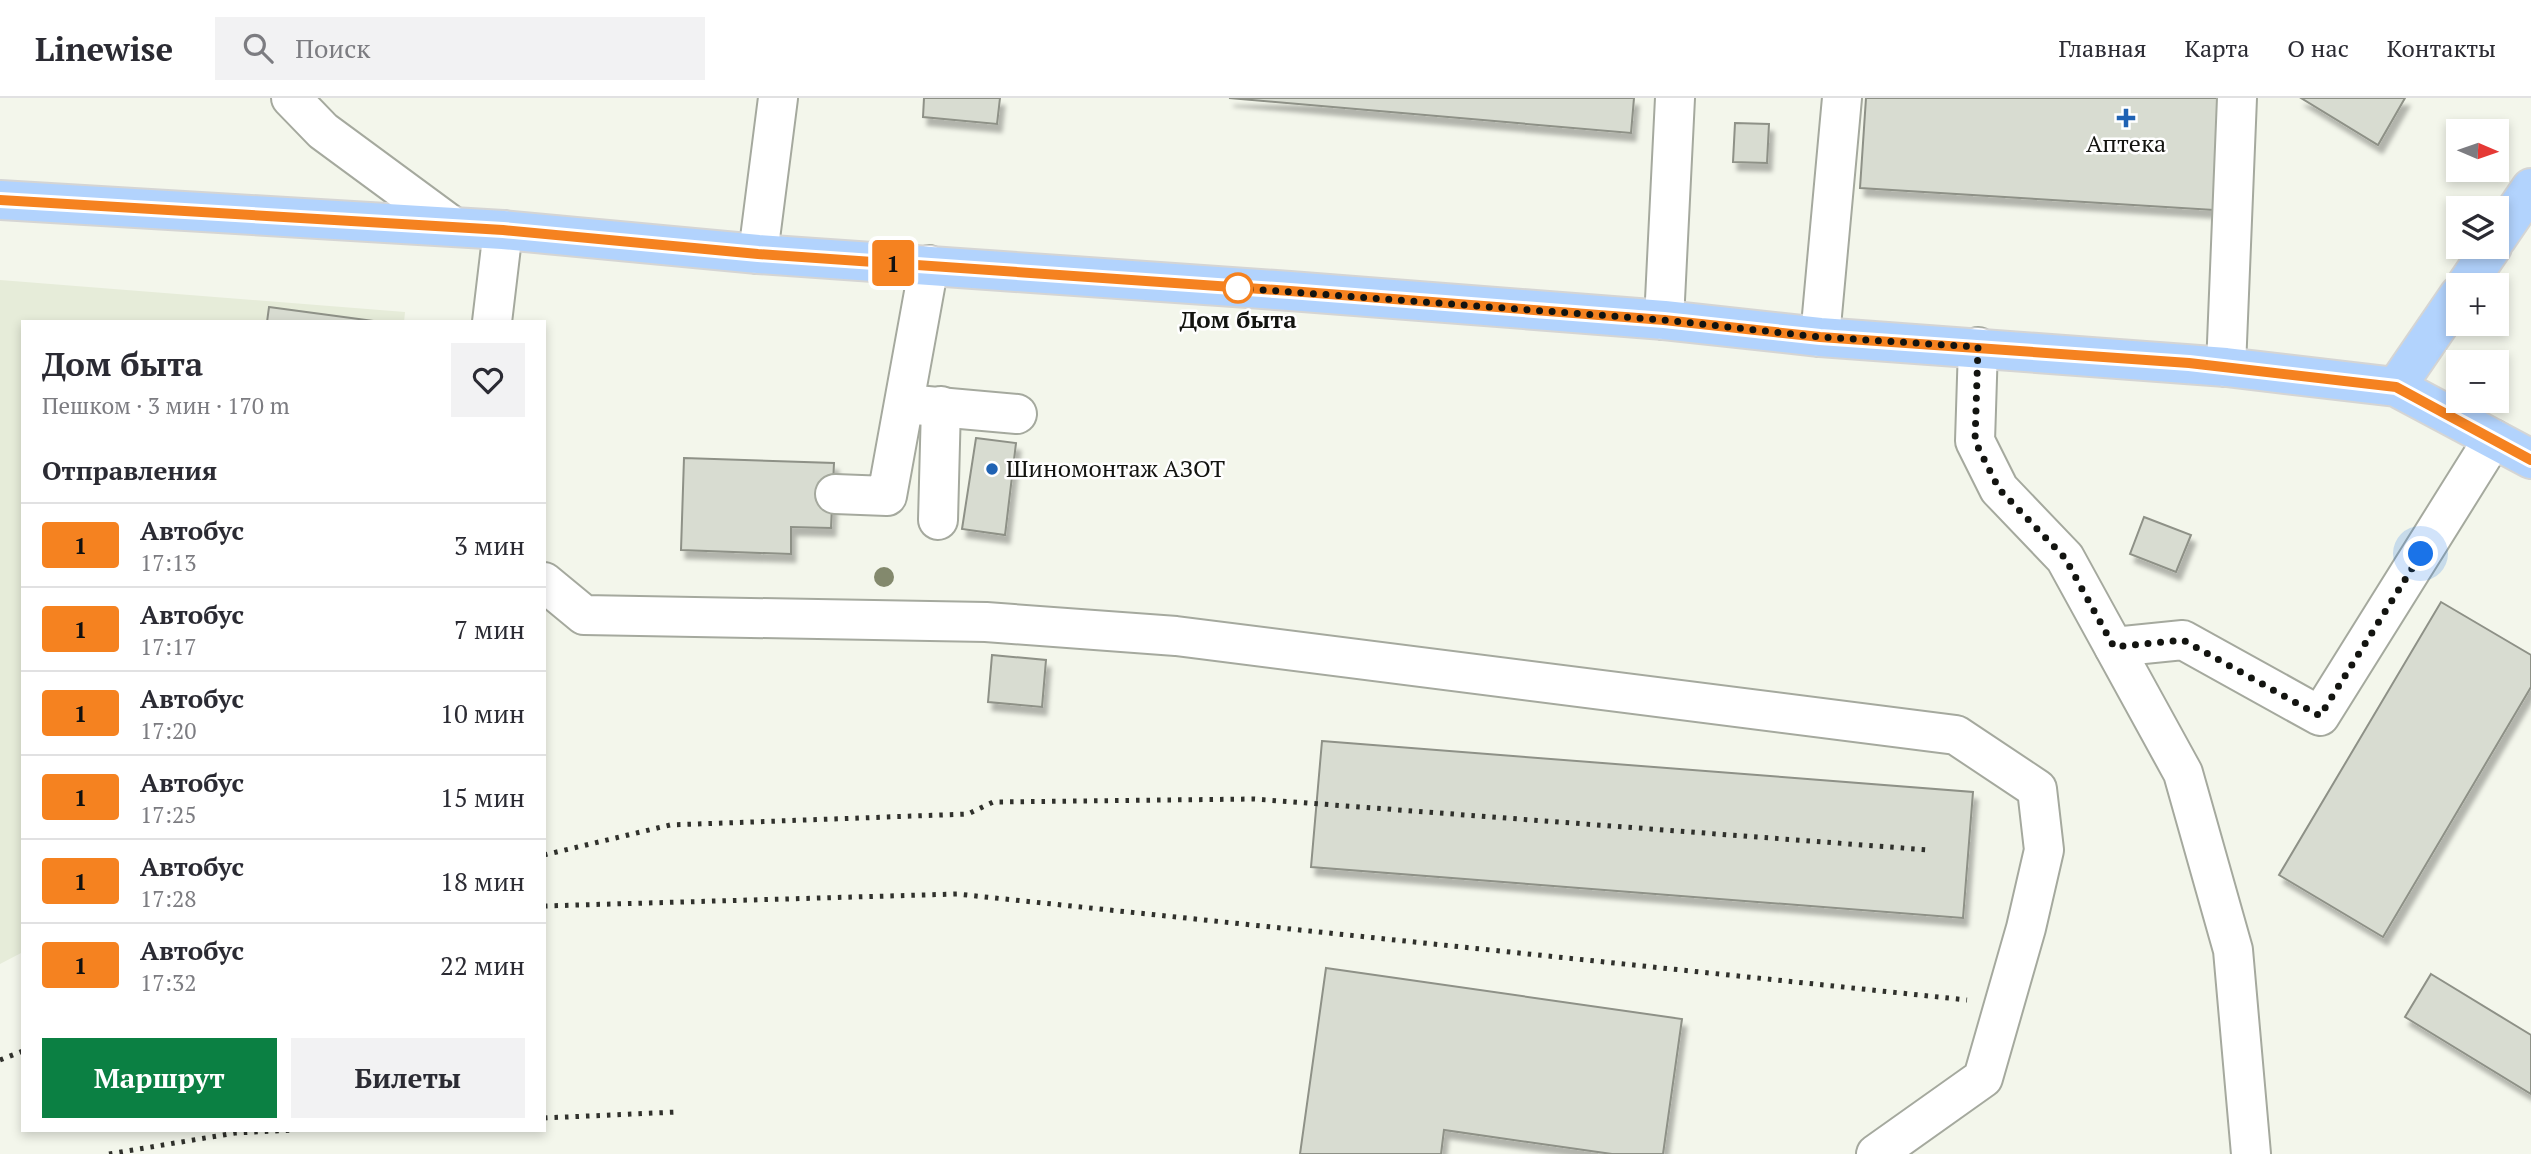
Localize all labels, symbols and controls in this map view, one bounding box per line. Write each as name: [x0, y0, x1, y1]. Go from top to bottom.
search box: [215, 17, 705, 80]
text: Linewise: [35, 27, 173, 70]
icon: search: [239, 29, 277, 67]
text: Поиск: [295, 31, 370, 65]
text: Главная: [2058, 32, 2146, 64]
text: Карта: [2184, 32, 2249, 64]
text: О нас: [2287, 32, 2349, 64]
text: Контакты: [2387, 32, 2496, 64]
marker: Аптека: [2118, 110, 2134, 126]
north arrow: [2446, 119, 2510, 182]
map controls: [2446, 119, 2509, 413]
place label: Аптека: [2086, 127, 2166, 159]
button: layers: [2446, 196, 2509, 259]
line badge: 1: [870, 240, 916, 286]
text: 1: [886, 247, 900, 279]
marker: Дом быта: [1223, 273, 1253, 303]
button: +: [2446, 273, 2509, 336]
place label: Дом быта: [1179, 303, 1297, 335]
text: Дом быта: [42, 342, 203, 385]
button: heart: [451, 343, 525, 417]
button: −: [2446, 350, 2509, 413]
text: Пешком · 3 мин · 170 m: [42, 390, 289, 421]
place label: Шиномонтаж АЗОТ: [1006, 452, 1225, 484]
text: Отправления: [42, 453, 217, 487]
marker: Шиномонтаж АЗОТ: [984, 461, 1000, 477]
text: Автобус: [140, 513, 244, 547]
text: 3 мин: [454, 528, 525, 562]
text: 1: [74, 529, 87, 561]
your location: [2403, 536, 2438, 571]
text: 17:13: [140, 547, 197, 578]
text: Автобус: [140, 597, 244, 631]
text: 7 мин: [454, 612, 525, 646]
text: 1: [74, 613, 87, 645]
text: 17:17: [140, 631, 197, 662]
text: Автобус: [140, 681, 244, 715]
text: 10 мин: [440, 696, 525, 730]
text: 1: [74, 697, 87, 729]
text: 17:20: [140, 715, 197, 746]
text: Автобус: [140, 765, 244, 799]
text: 15 мин: [440, 780, 525, 814]
text: 1: [74, 781, 87, 813]
text: 17:25: [140, 799, 197, 830]
text: Автобус: [140, 849, 244, 883]
text: 18 мин: [440, 864, 525, 898]
text: 1: [74, 865, 87, 897]
text: 17:28: [140, 883, 197, 914]
text: Автобус: [140, 933, 244, 967]
text: 22 мин: [440, 948, 525, 982]
text: 1: [74, 949, 87, 981]
text: 17:32: [140, 967, 197, 998]
button: Маршрут: [42, 1038, 277, 1118]
button: Билеты: [291, 1038, 525, 1118]

